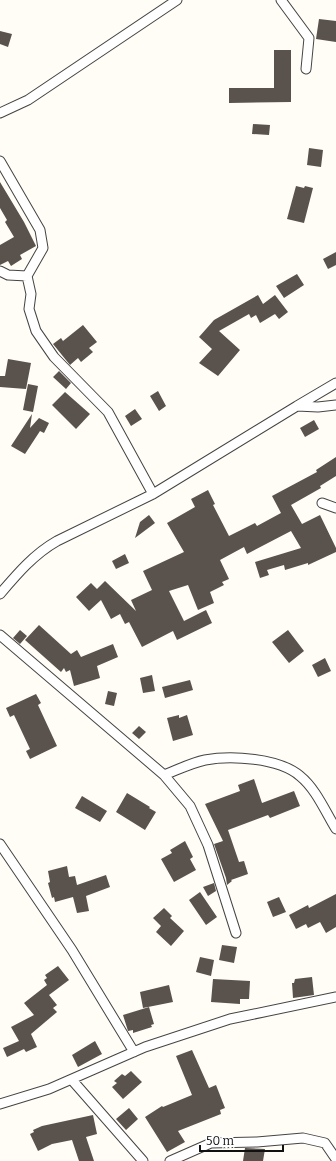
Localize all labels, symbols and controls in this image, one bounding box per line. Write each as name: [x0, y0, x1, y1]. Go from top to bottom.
scale bar: [200, 1127, 283, 1153]
text: 50 m: [206, 1134, 235, 1148]

